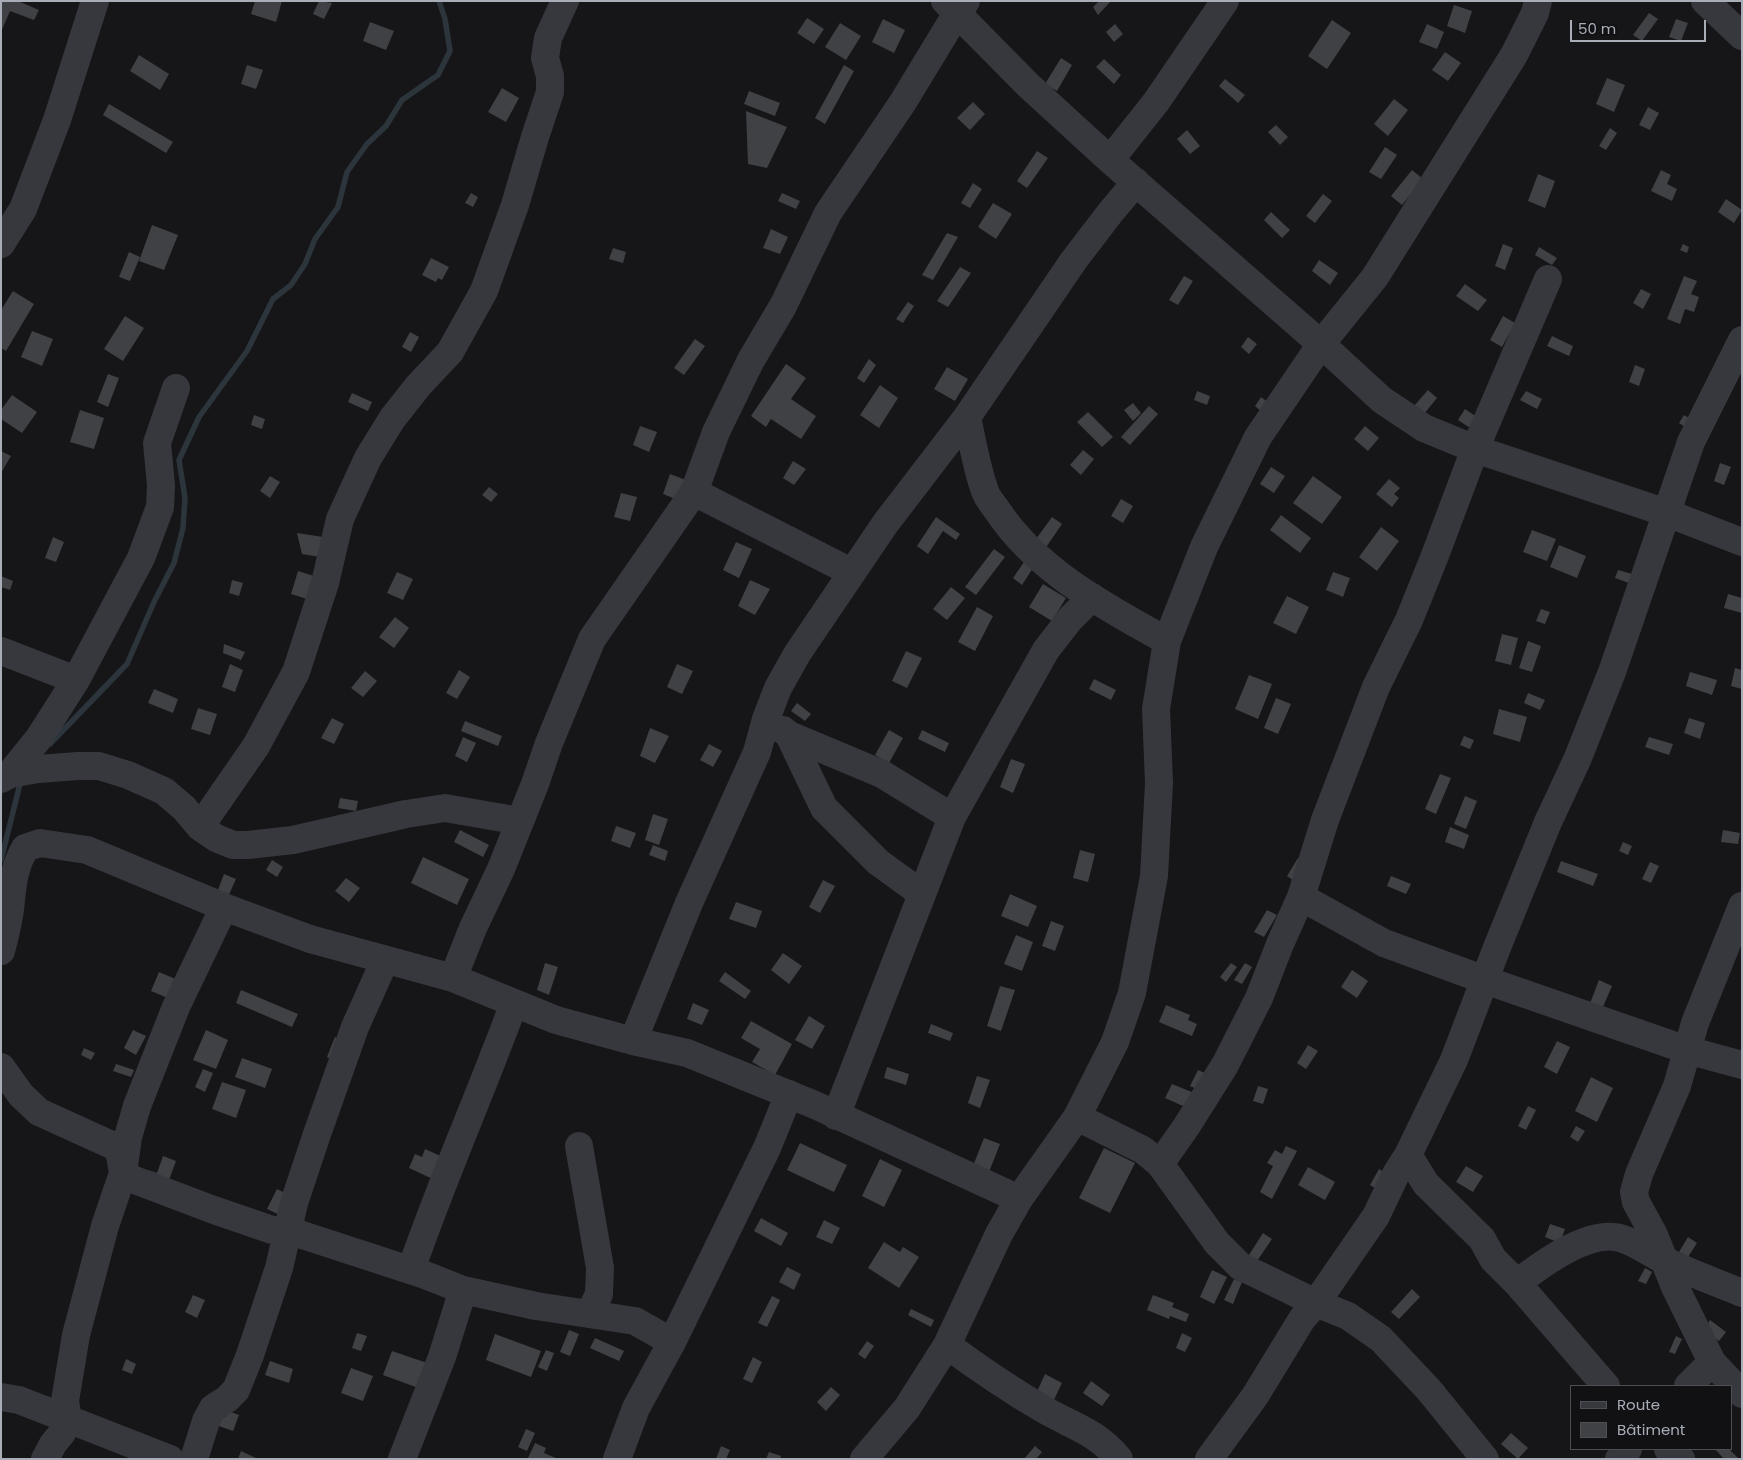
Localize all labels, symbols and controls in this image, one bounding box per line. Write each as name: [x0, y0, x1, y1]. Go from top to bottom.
scale bar: [1573, 10, 1709, 42]
text: 50 m: [1578, 18, 1616, 39]
legend: [1570, 1385, 1733, 1450]
text: Route: [1617, 1394, 1660, 1415]
text: Bâtiment: [1617, 1419, 1685, 1440]

